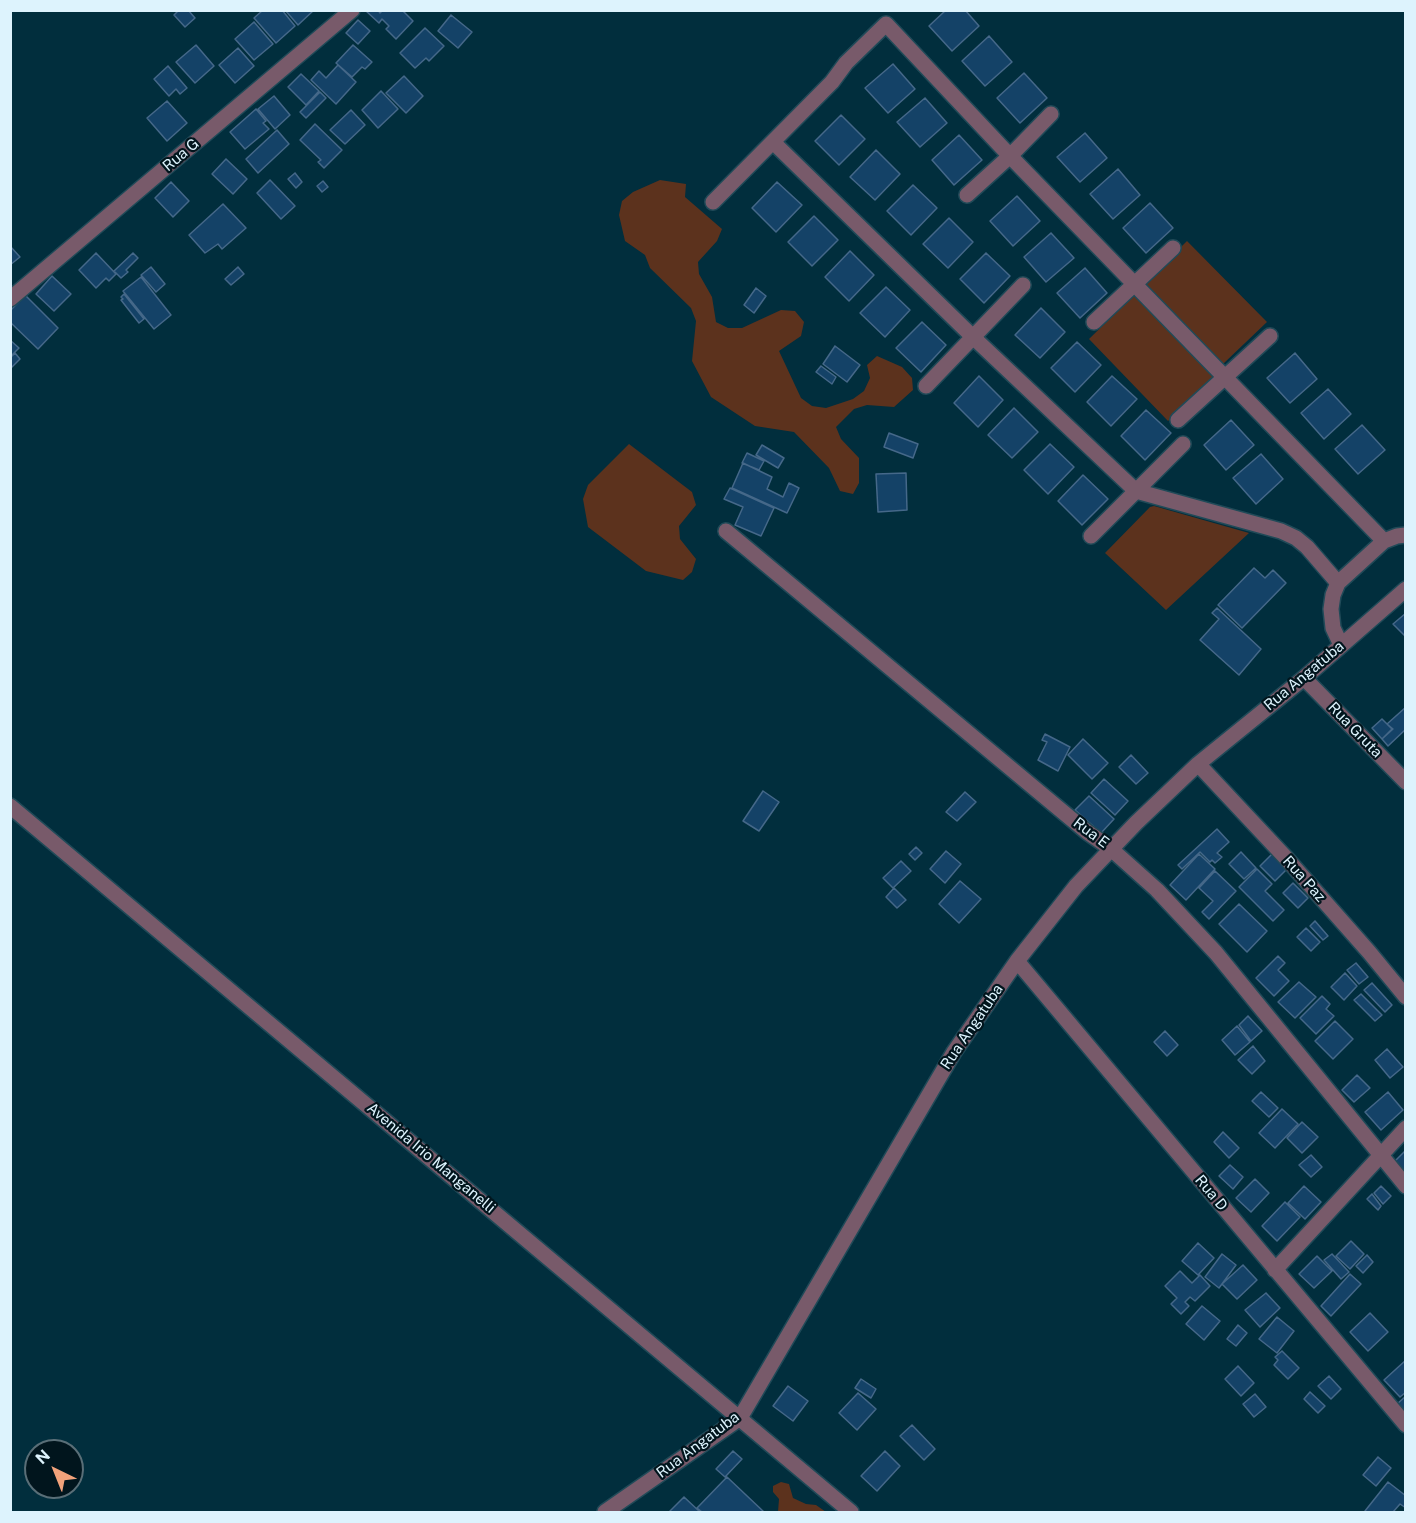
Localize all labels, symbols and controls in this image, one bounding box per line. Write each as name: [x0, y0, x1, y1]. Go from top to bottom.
street label: Rua G: [159, 135, 203, 175]
street label: Rua Angatuba: [1260, 637, 1348, 715]
street label: Rua Gruta: [1324, 698, 1386, 762]
street label: Rua E: [1070, 814, 1112, 852]
street label: Rua Paz: [1279, 852, 1329, 906]
street label: Rua Angatuba: [937, 981, 1007, 1073]
street label: Avenida Irio Manganelli: [363, 1099, 499, 1217]
street label: Rua D: [1191, 1171, 1231, 1215]
street label: Rua Angatuba: [653, 1408, 743, 1482]
north arrow: [24, 1439, 84, 1499]
text: N: [32, 1446, 54, 1468]

